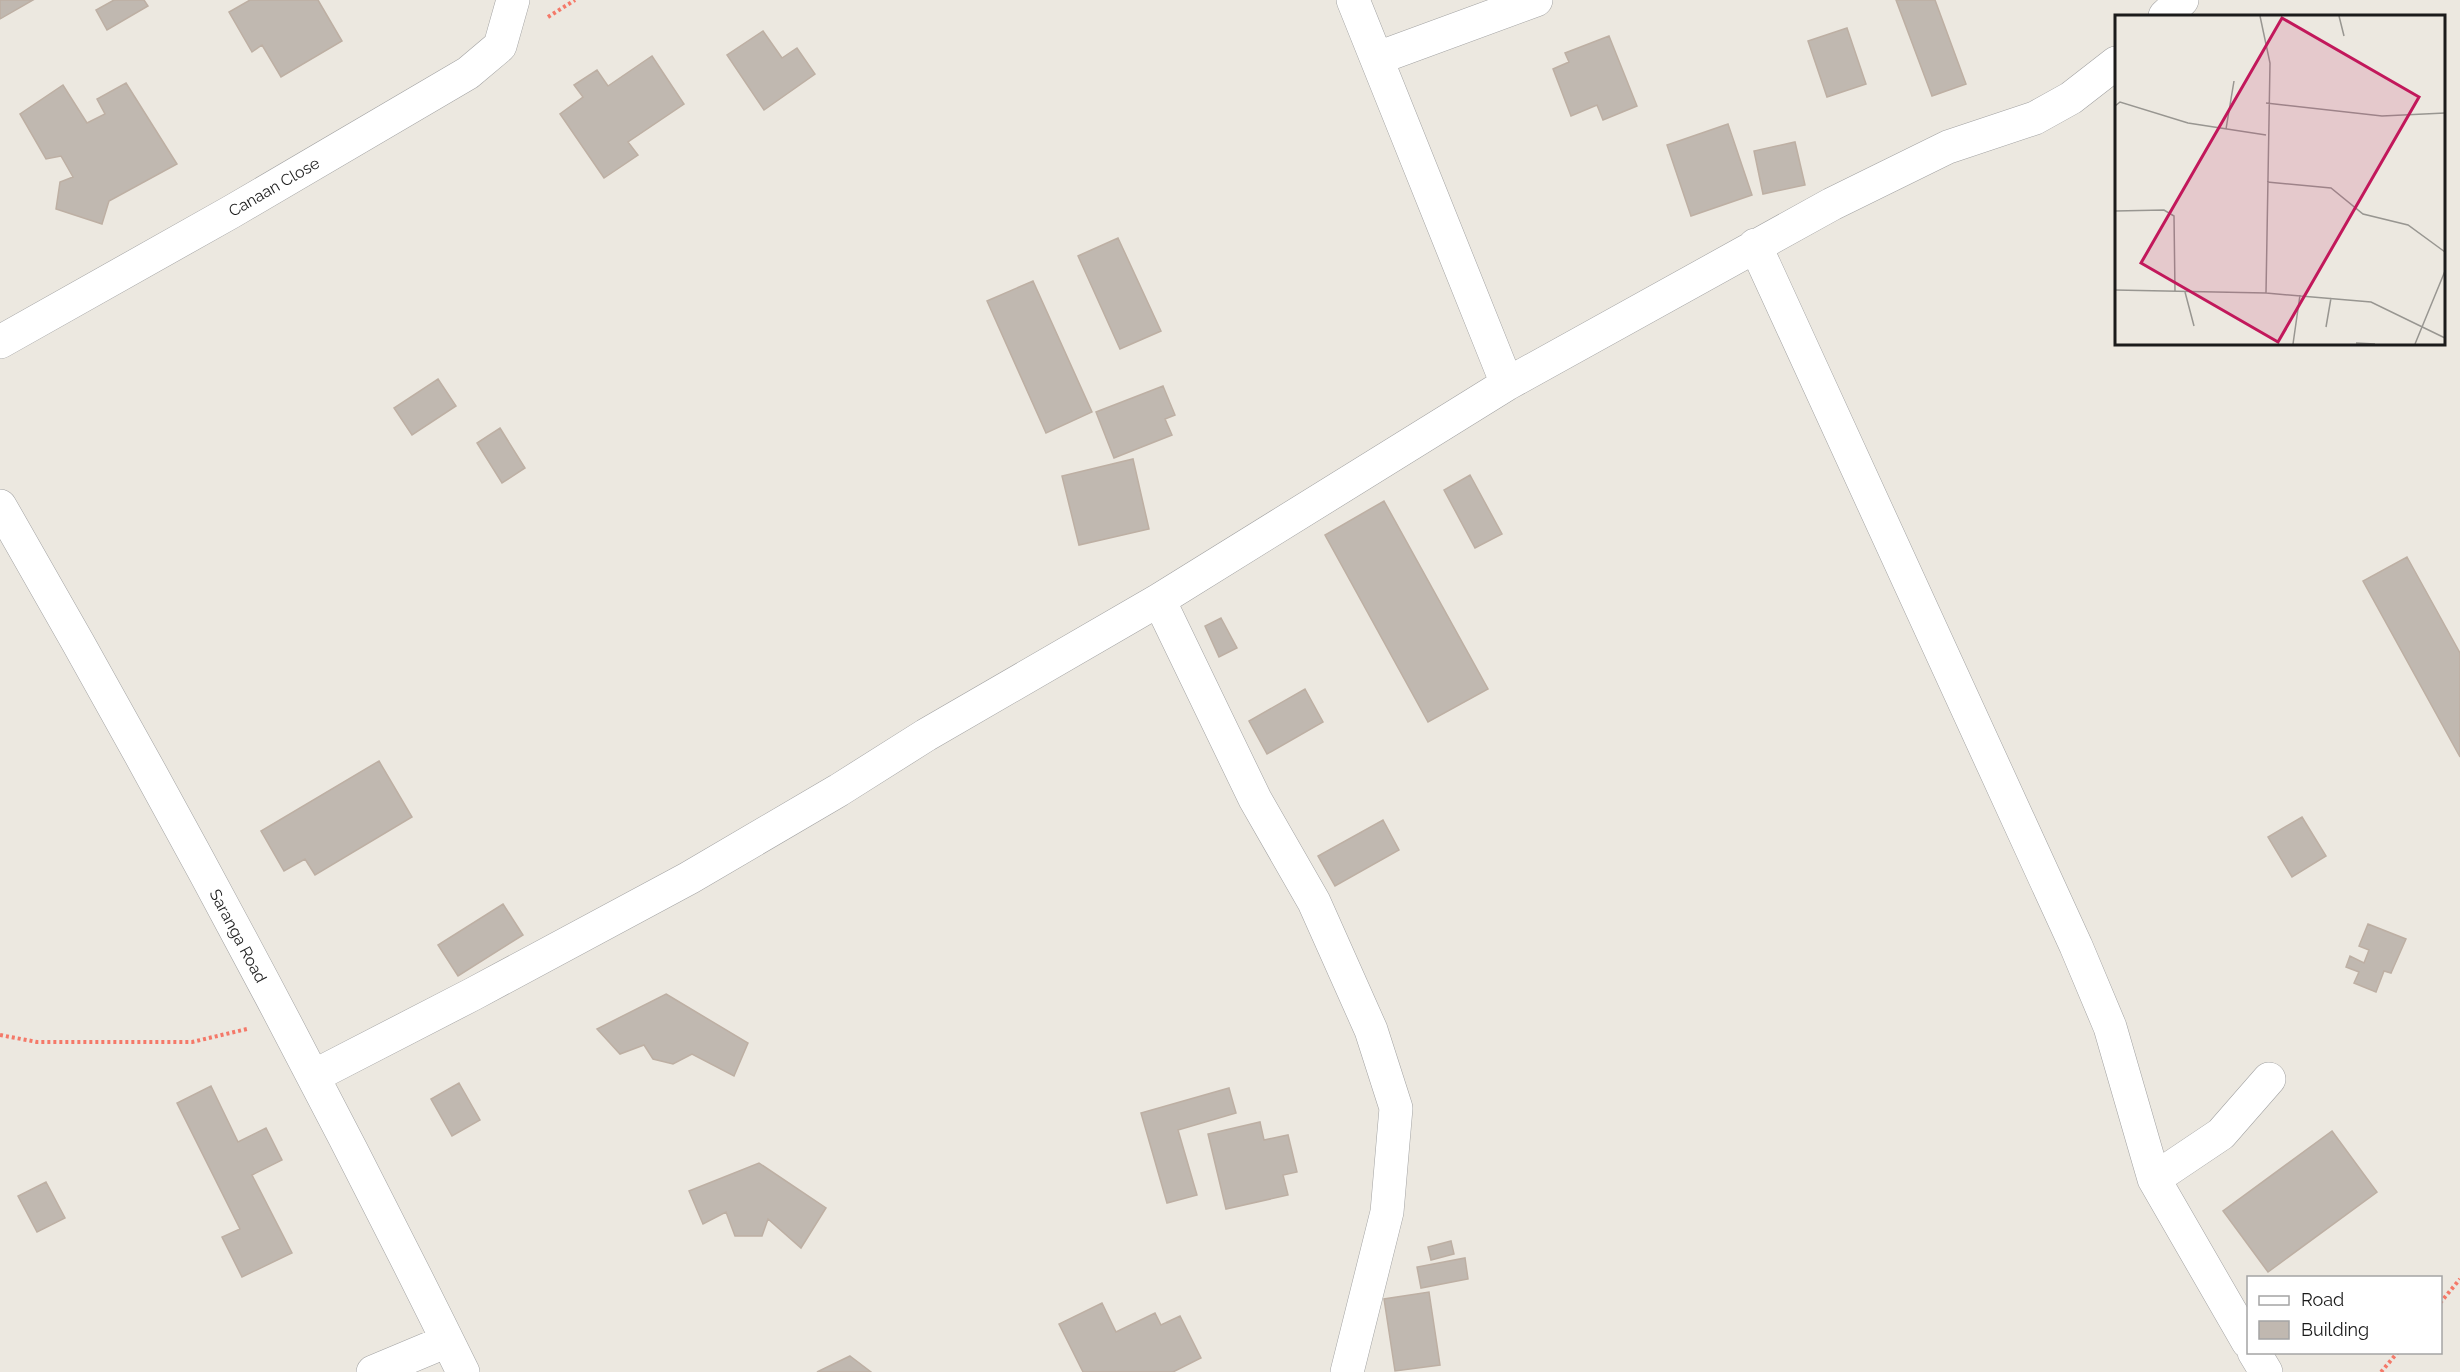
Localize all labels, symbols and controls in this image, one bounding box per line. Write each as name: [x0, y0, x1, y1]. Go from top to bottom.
inset map: [2115, 15, 2445, 345]
street label: Canaan Close: [225, 153, 323, 221]
street label: Saranga Road: [205, 886, 271, 986]
legend: [2247, 1276, 2442, 1354]
text: Road: [2301, 1289, 2344, 1310]
text: Building: [2301, 1319, 2369, 1340]

